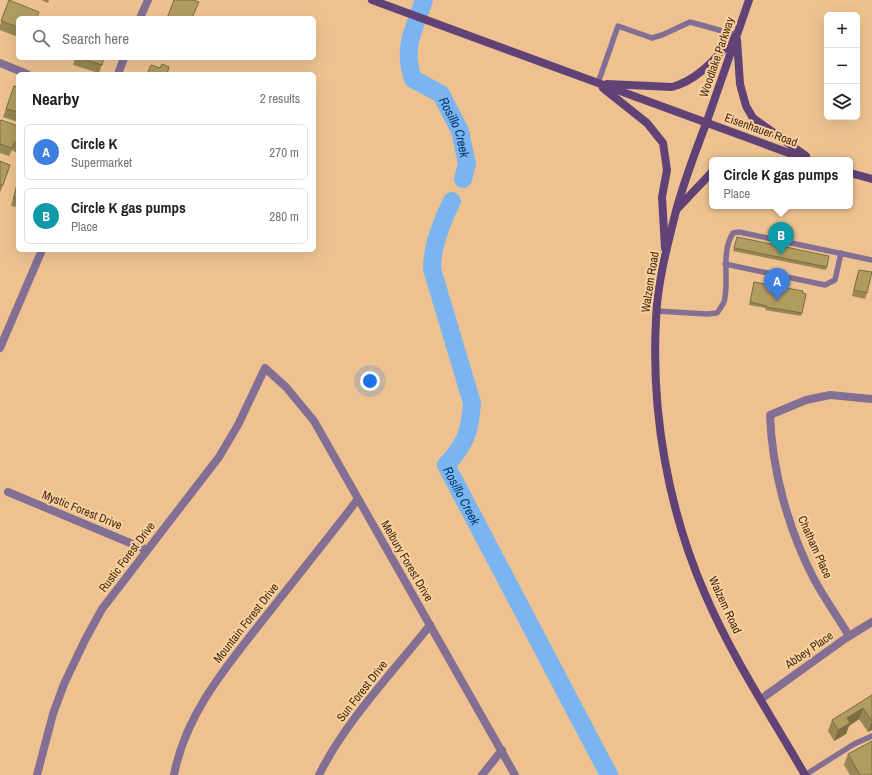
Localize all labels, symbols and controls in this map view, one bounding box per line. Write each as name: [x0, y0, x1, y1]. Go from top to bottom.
map controls: [824, 12, 860, 120]
button: +: [824, 12, 860, 48]
street label: Woodlake Parkway: [696, 15, 738, 99]
search box: [16, 16, 316, 60]
icon: search: [30, 27, 52, 49]
text: Search here: [62, 28, 129, 49]
button: −: [824, 48, 860, 84]
button: layers: [824, 84, 860, 120]
text: Nearby: [32, 87, 79, 110]
text: 2 results: [260, 90, 300, 107]
water label: Rosillo Creek: [435, 94, 474, 160]
street label: Eisenhauer Road: [722, 109, 800, 151]
text: Circle K: [71, 133, 118, 154]
text: A: [42, 144, 50, 161]
text: 270 m: [269, 144, 299, 161]
text: Supermarket: [71, 154, 132, 171]
popup: [709, 157, 853, 209]
text: Circle K gas pumps: [724, 164, 838, 185]
text: Place: [724, 185, 750, 202]
text: Circle K gas pumps: [71, 197, 186, 218]
text: B: [42, 208, 50, 225]
text: 280 m: [269, 208, 299, 225]
text: Place: [71, 218, 98, 235]
pin: B: [768, 222, 794, 255]
street label: Walzem Road: [637, 250, 663, 314]
pin: A: [764, 268, 790, 301]
your location: [360, 371, 380, 391]
water label: Rosillo Creek: [439, 464, 484, 529]
street label: Mystic Forest Drive: [40, 487, 124, 533]
street label: Chatham Place: [794, 513, 836, 581]
street label: Melbury Forest Drive: [377, 517, 437, 605]
street label: Rustic Forest Drive: [95, 519, 159, 595]
street label: Walzem Road: [705, 574, 745, 636]
street label: Mountain Forest Drive: [210, 580, 282, 666]
street label: Abbey Place: [781, 628, 836, 673]
street label: Sun Forest Drive: [333, 657, 391, 725]

